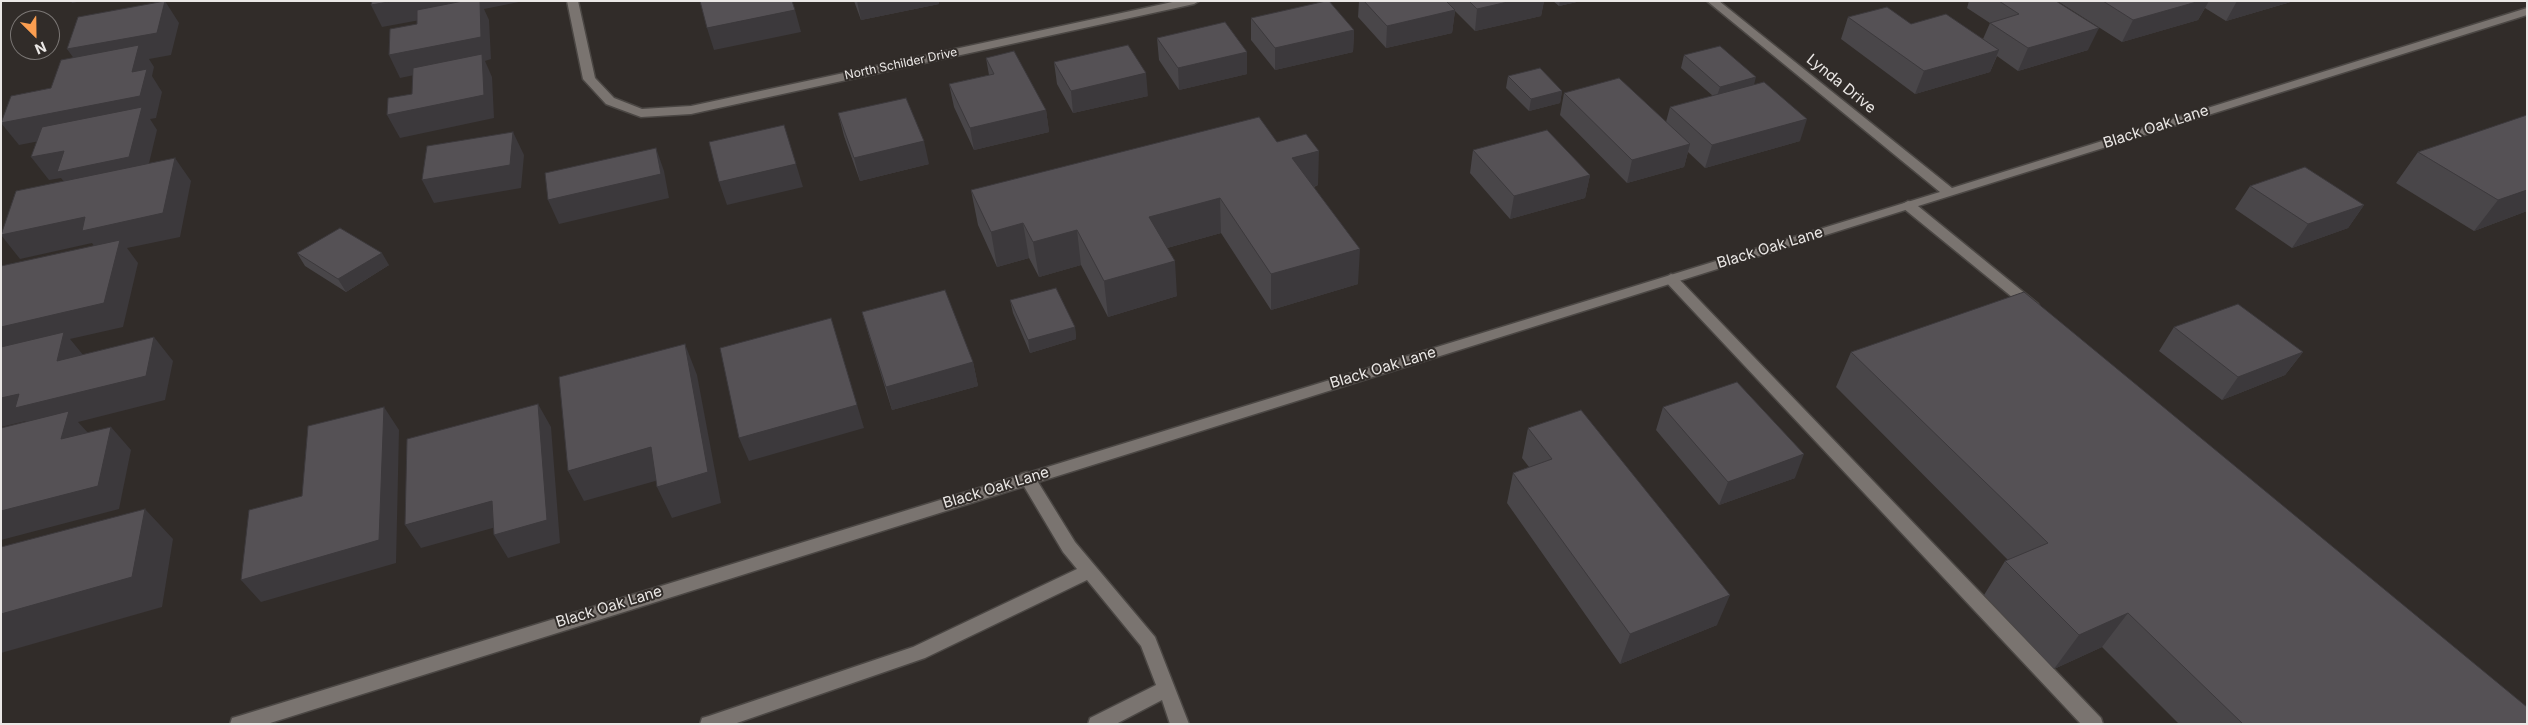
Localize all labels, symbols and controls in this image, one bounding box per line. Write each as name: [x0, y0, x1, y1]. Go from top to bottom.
north arrow: [10, 10, 60, 60]
text: N: [32, 38, 49, 58]
street label: North Schilder Drive: [843, 45, 959, 83]
street label: Lynda Drive: [1803, 51, 1879, 117]
street label: Black Oak Lane: [2101, 101, 2211, 153]
street label: Black Oak Lane: [1715, 223, 1825, 273]
street label: Black Oak Lane: [1328, 343, 1438, 393]
street label: Black Oak Lane: [941, 463, 1051, 513]
street label: Black Oak Lane: [554, 582, 664, 632]

